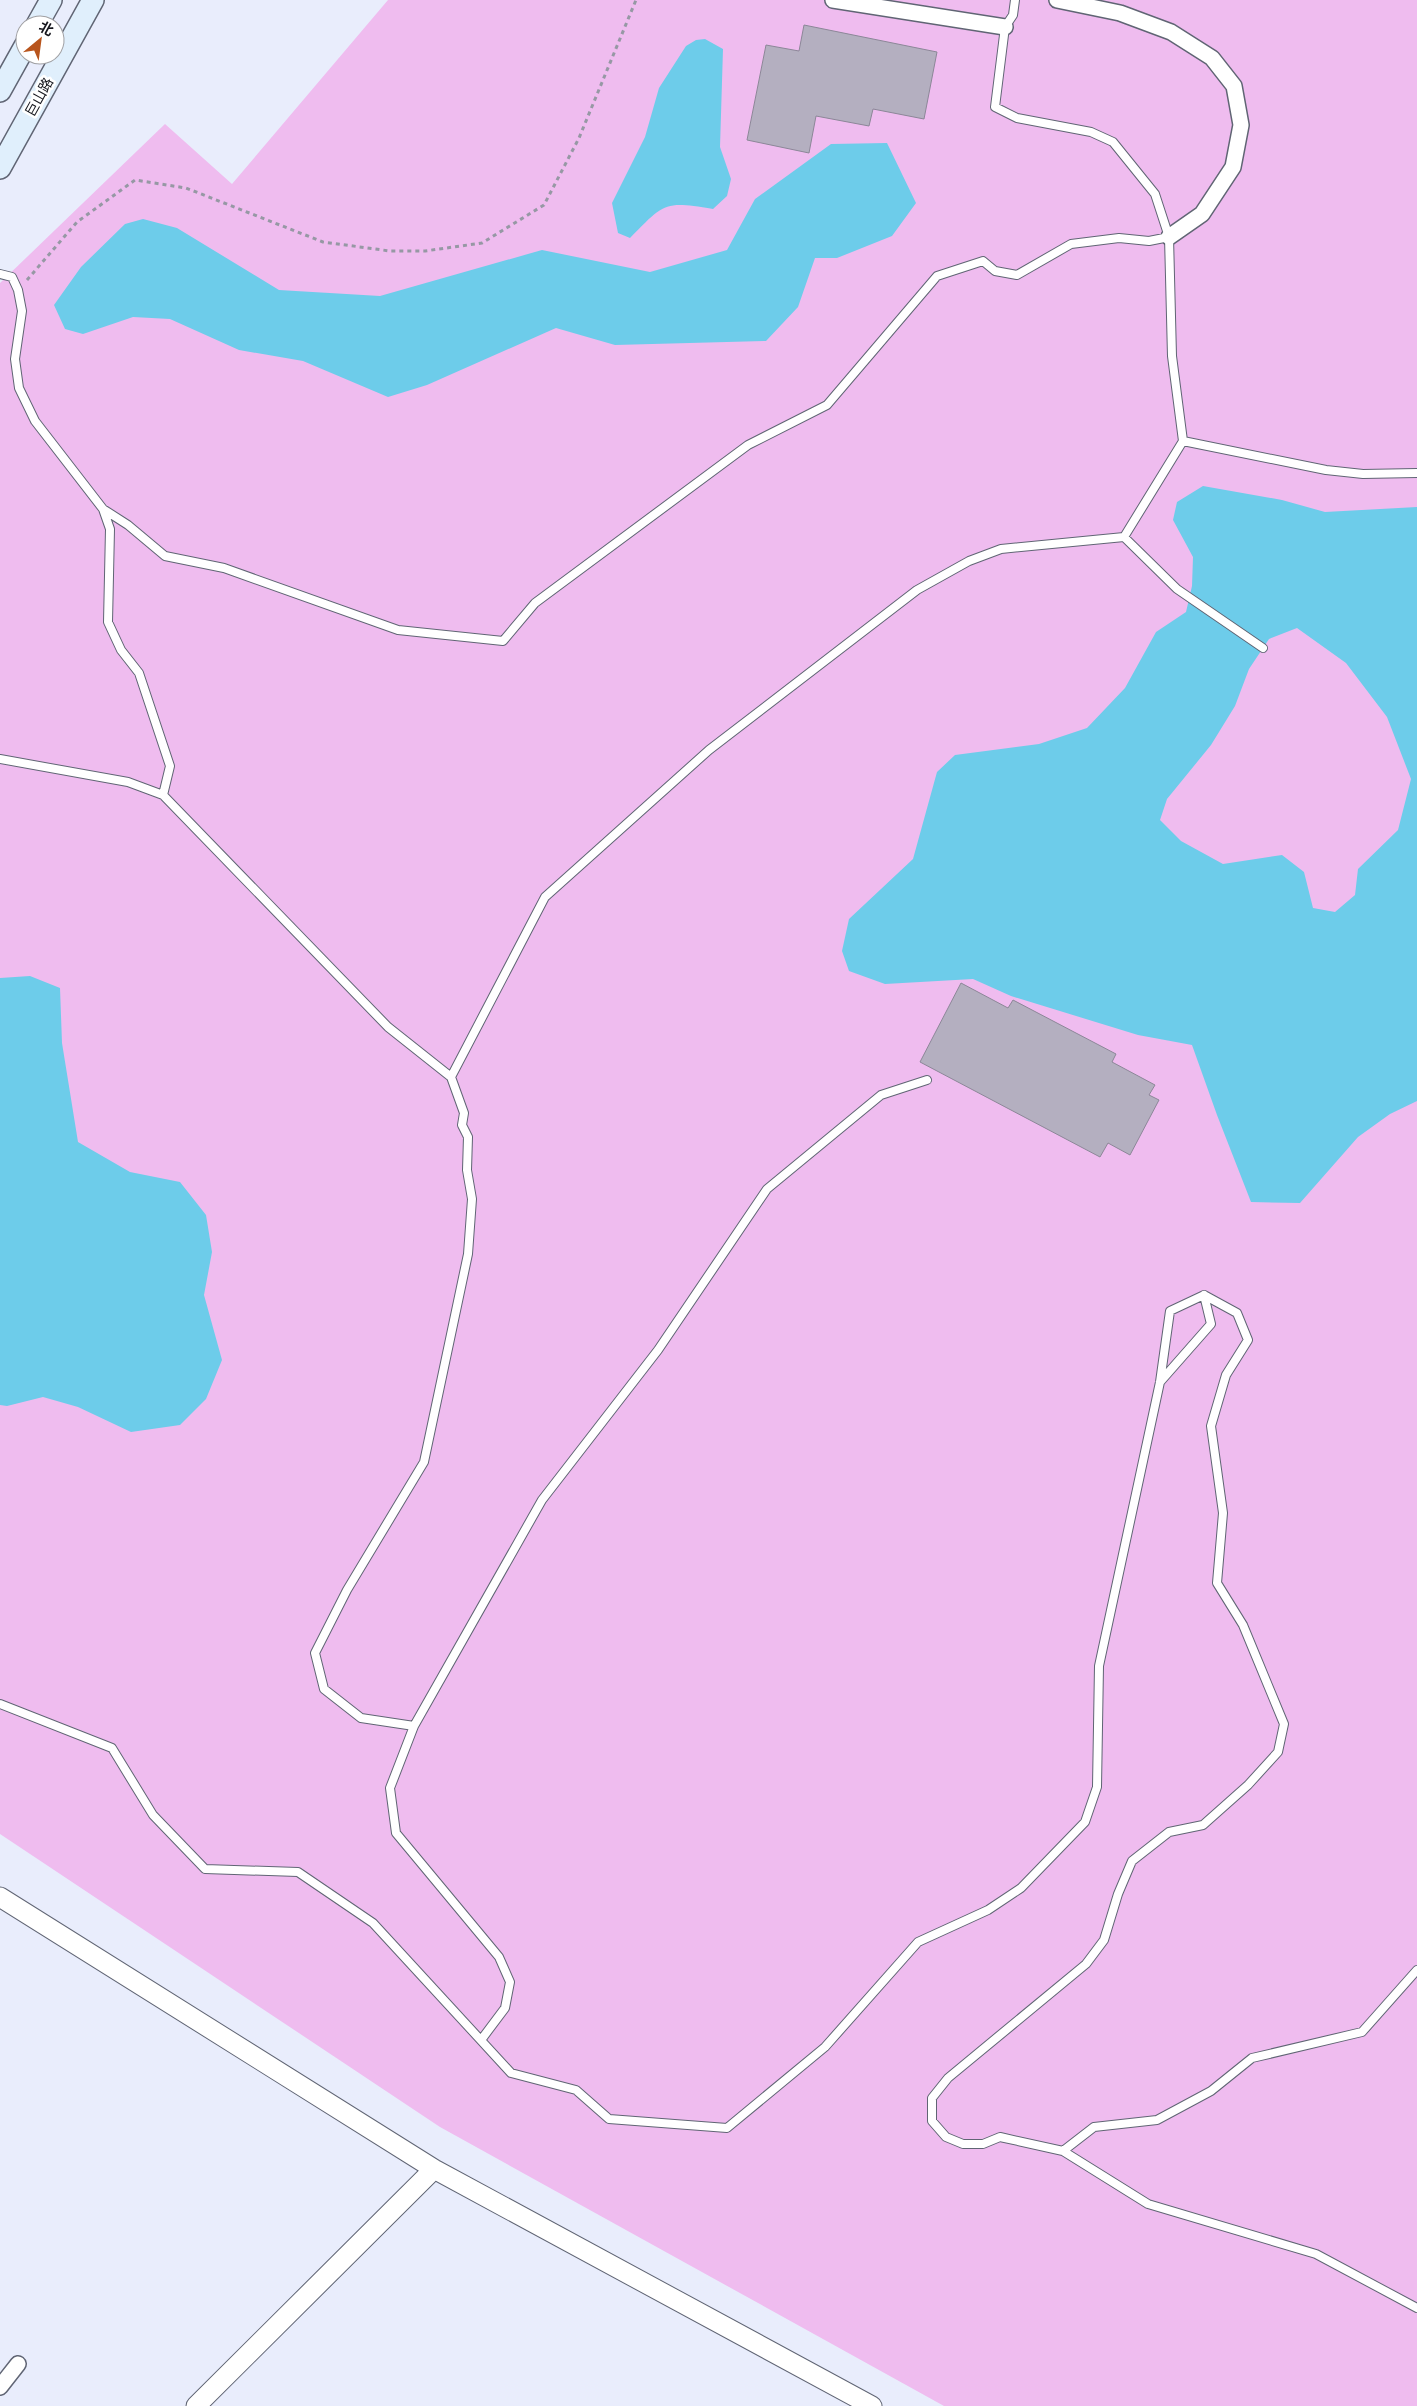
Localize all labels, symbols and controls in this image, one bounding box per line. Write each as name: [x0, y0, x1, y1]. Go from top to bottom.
north arrow: [15, 15, 65, 65]
text: 北: [36, 18, 56, 40]
street label: 巨山路: [22, 75, 57, 120]

